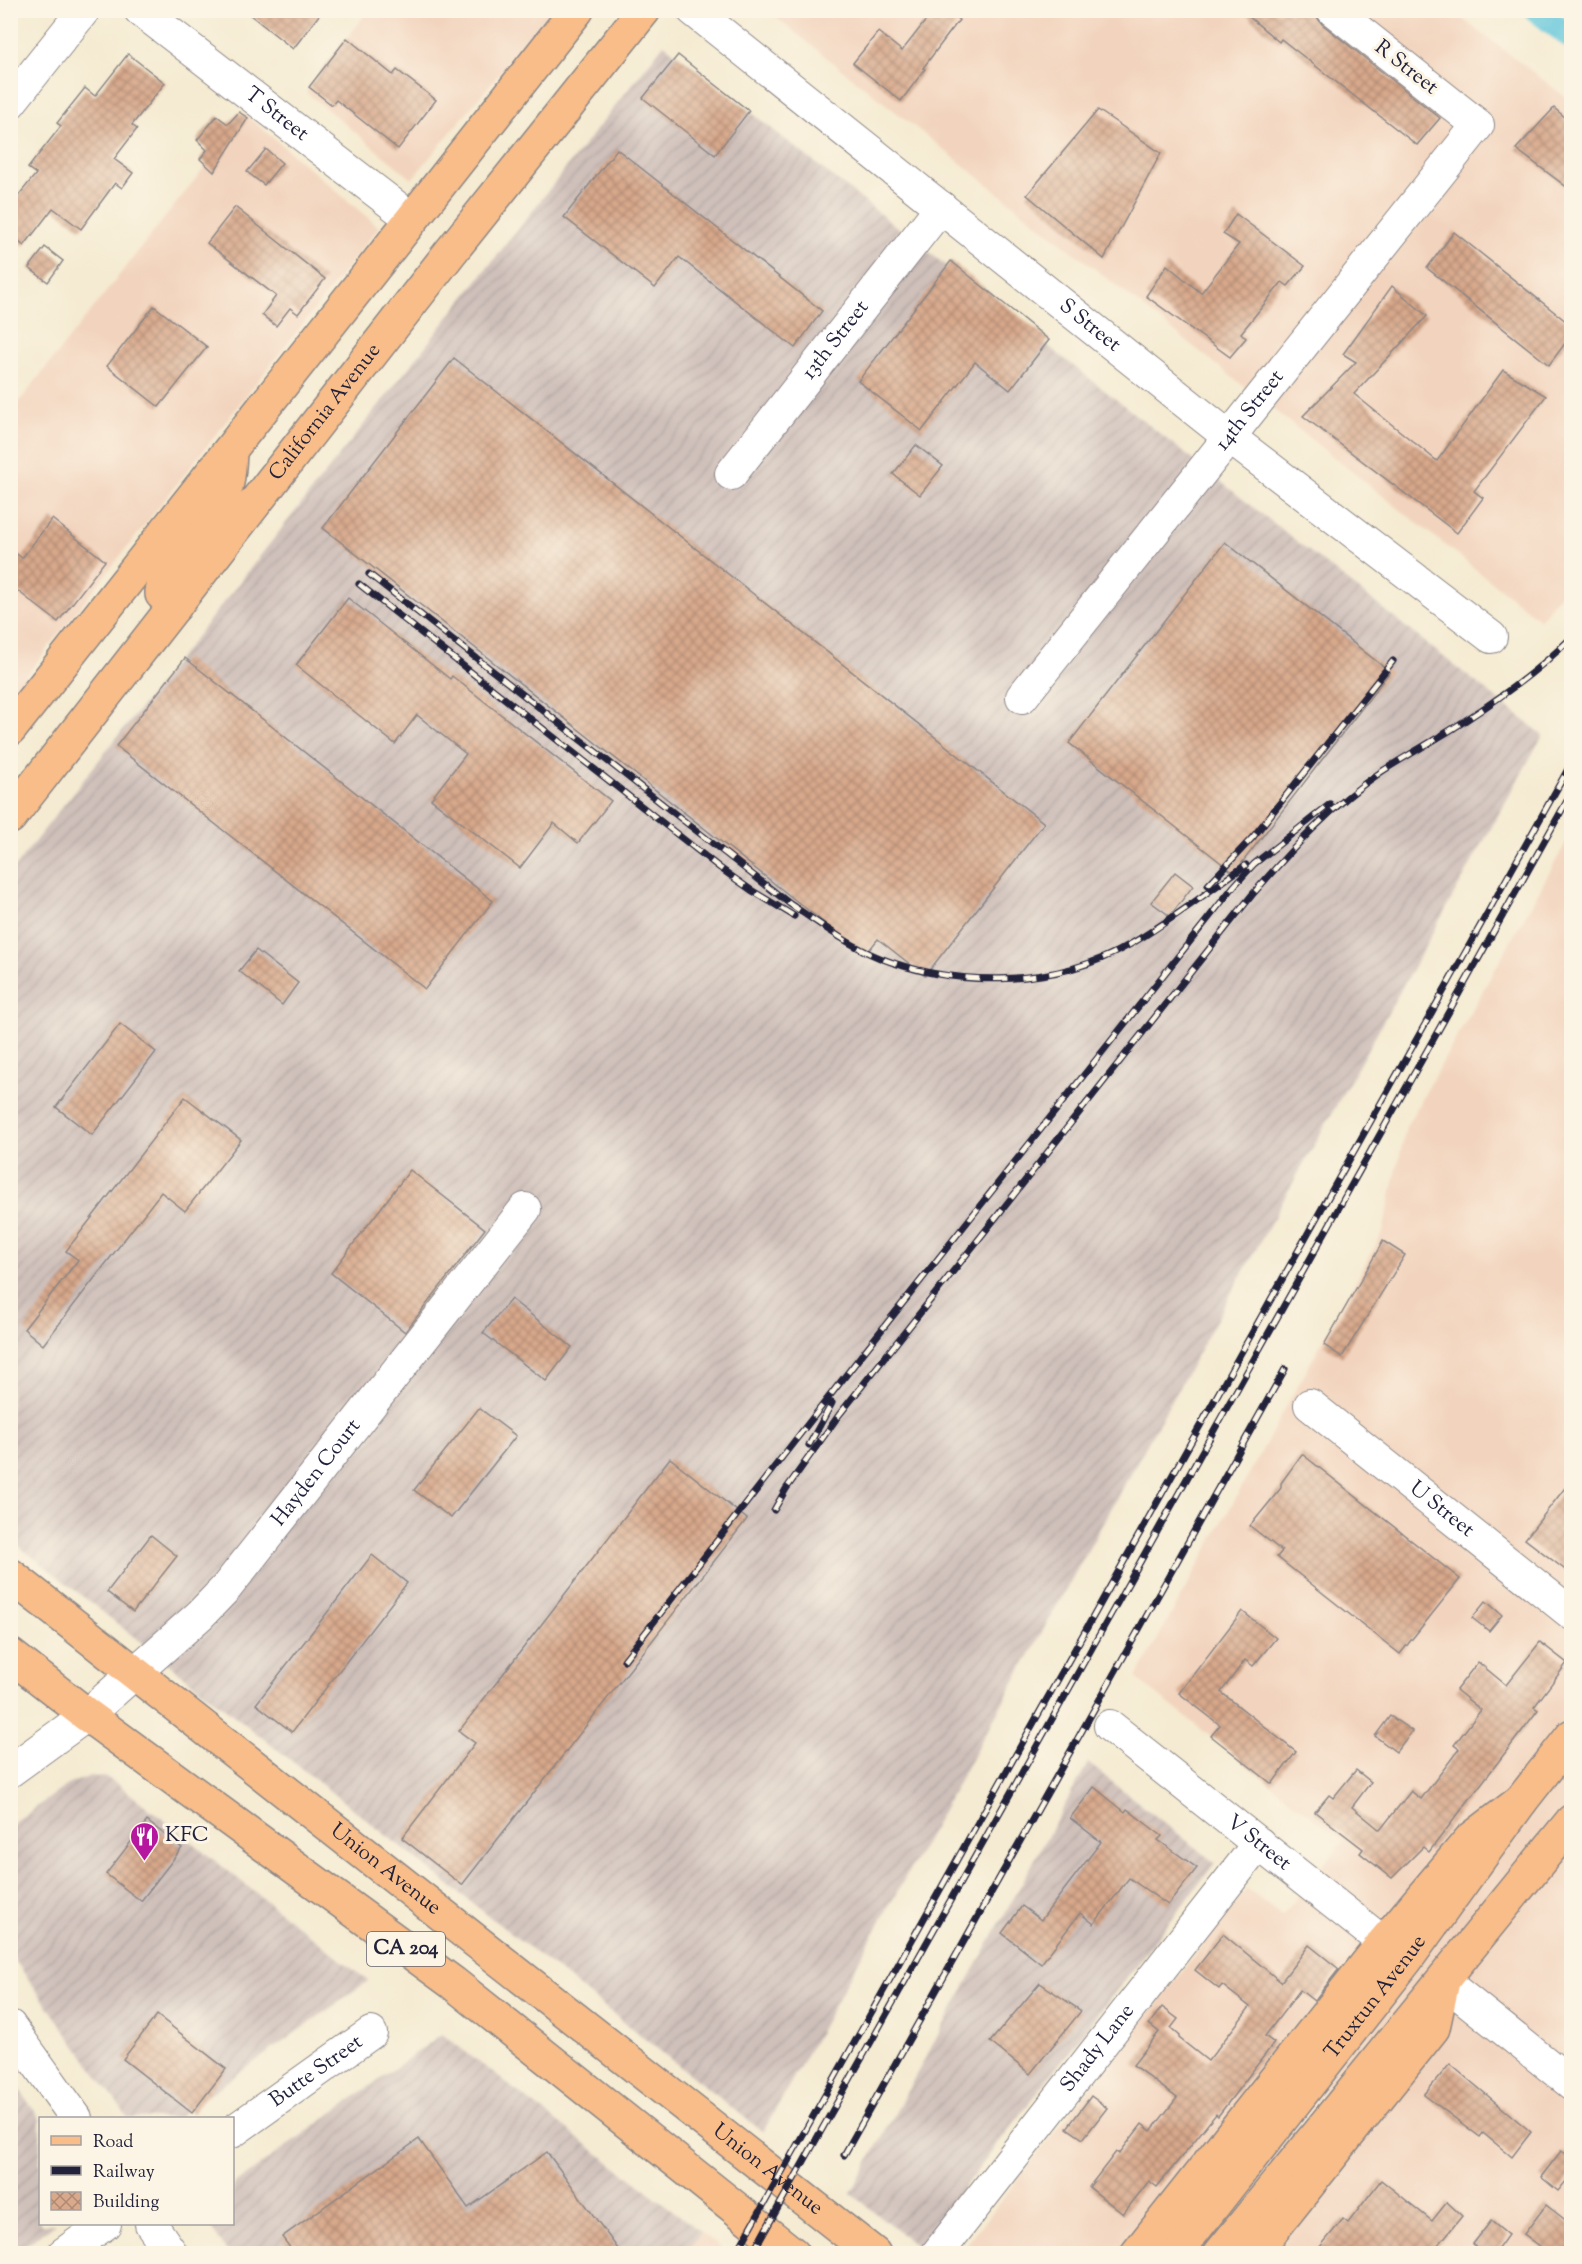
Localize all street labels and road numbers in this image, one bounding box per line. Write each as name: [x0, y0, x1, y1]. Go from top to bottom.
street label: R Street: [1368, 33, 1444, 103]
street label: T Street: [238, 81, 315, 149]
street label: S Street: [1052, 292, 1127, 360]
street label: 13th Street: [795, 294, 877, 386]
street label: California Avenue: [262, 337, 389, 488]
street label: 14th Street: [1209, 364, 1292, 458]
street label: Hayden Court: [265, 1413, 369, 1533]
street label: U Street: [1402, 1474, 1480, 1545]
street label: V Street: [1219, 1808, 1297, 1879]
street label: Union Avenue: [323, 1817, 447, 1923]
street label: Truxtun Avenue: [1318, 1929, 1434, 2066]
road number: CA 204: [367, 1932, 445, 1966]
street label: Shady Lane: [1054, 1998, 1142, 2099]
street label: Butte Street: [264, 2028, 370, 2115]
street label: Union Avenue: [705, 2117, 829, 2223]

